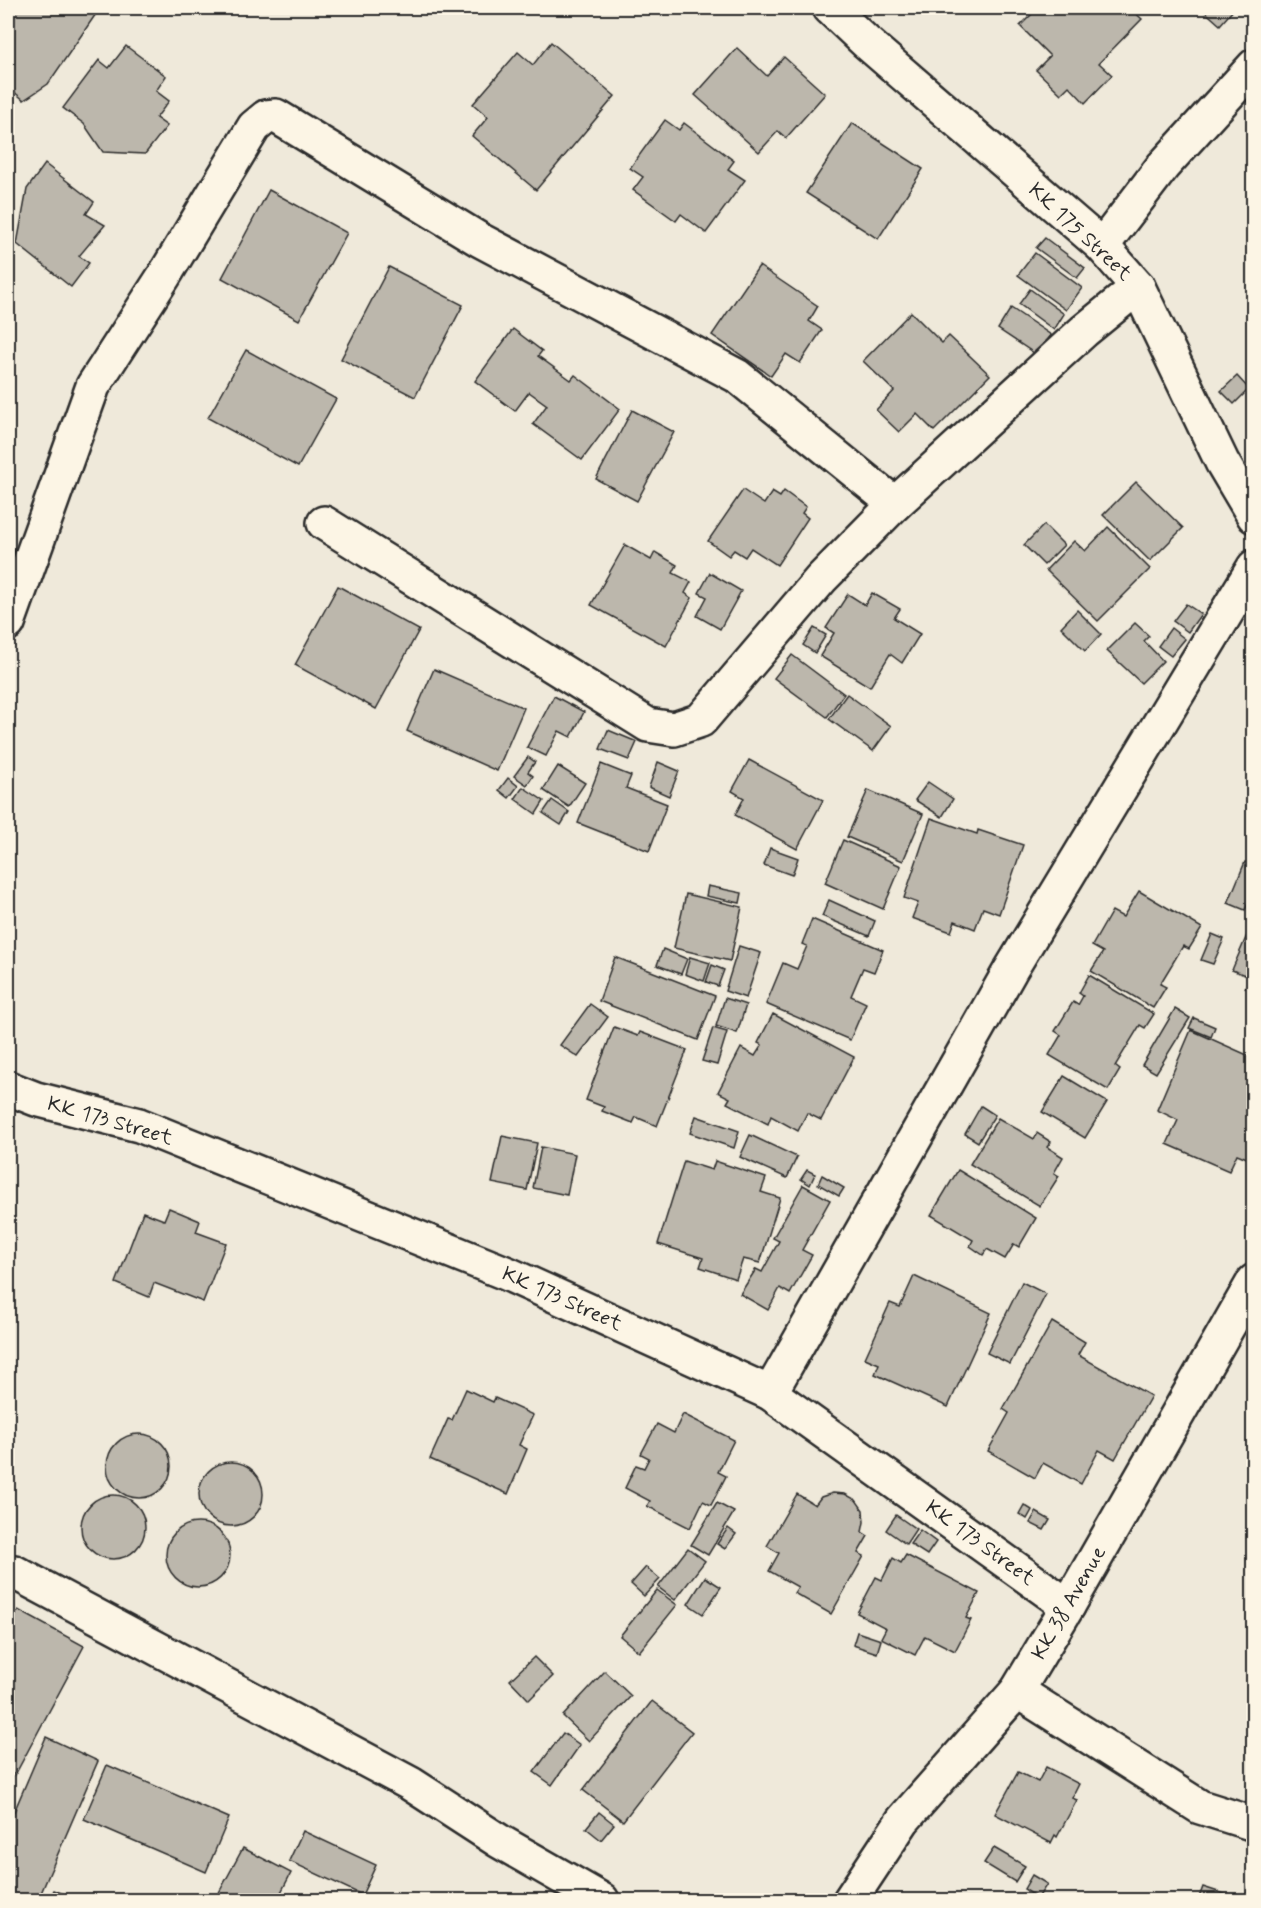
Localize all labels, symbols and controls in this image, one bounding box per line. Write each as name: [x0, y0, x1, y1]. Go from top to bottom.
street label: KK 175 Street: [1022, 177, 1138, 288]
street label: KK 173 Street: [44, 1090, 176, 1152]
street label: KK 173 Street: [497, 1260, 627, 1338]
street label: KK 173 Street: [920, 1494, 1041, 1593]
street label: KK 38 Avenue: [1025, 1541, 1113, 1665]

